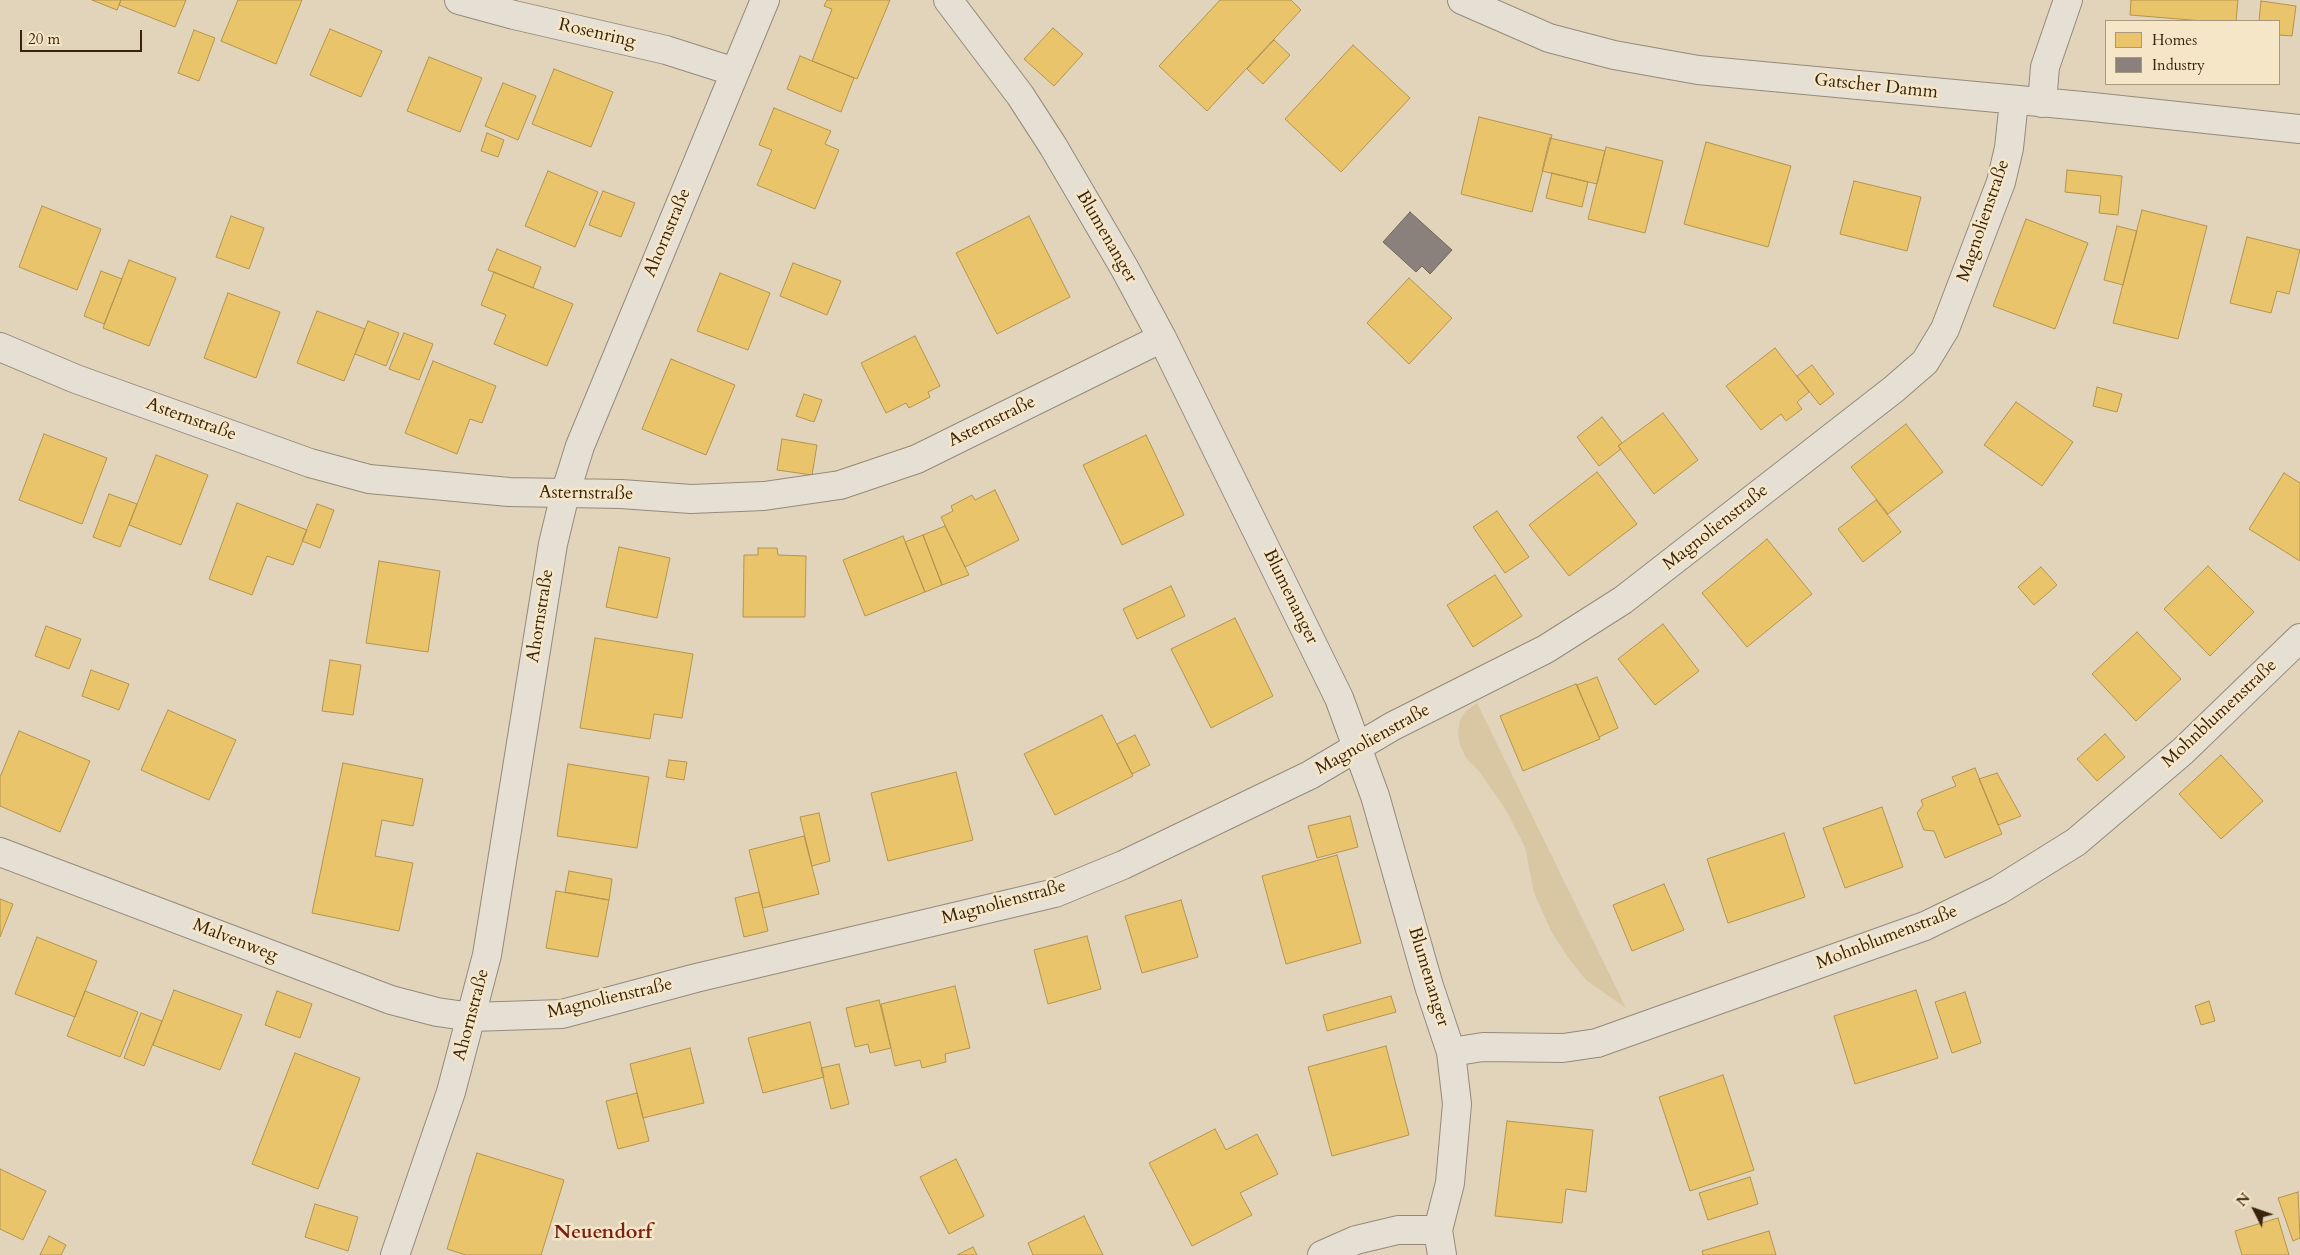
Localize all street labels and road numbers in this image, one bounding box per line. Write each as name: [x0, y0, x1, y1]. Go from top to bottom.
street label: Rosenring: [556, 15, 638, 53]
street label: Gatscher Damm: [1813, 70, 1939, 104]
street label: Magnolienstraße: [1953, 157, 2015, 285]
street label: Ahornstraße: [640, 185, 696, 281]
street label: Blumenanger: [1071, 187, 1141, 287]
street label: Asternstraße: [945, 392, 1039, 452]
street label: Asternstraße: [143, 394, 239, 446]
street label: Magnolienstraße: [1659, 480, 1773, 576]
street label: Asternstraße: [539, 482, 633, 506]
street label: Blumenanger: [1258, 546, 1322, 648]
street label: Ahornstraße: [523, 568, 559, 664]
street label: Mohnblumenstraße: [2158, 655, 2282, 773]
street label: Magnolienstraße: [1312, 700, 1434, 780]
street label: Magnolienstraße: [939, 876, 1069, 930]
street label: Mohnblumenstraße: [1813, 901, 1961, 975]
street label: Malvenweg: [189, 915, 281, 967]
street label: Blumenanger: [1403, 925, 1453, 1029]
street label: Ahornstraße: [449, 967, 495, 1063]
street label: Magnolienstraße: [545, 974, 675, 1024]

